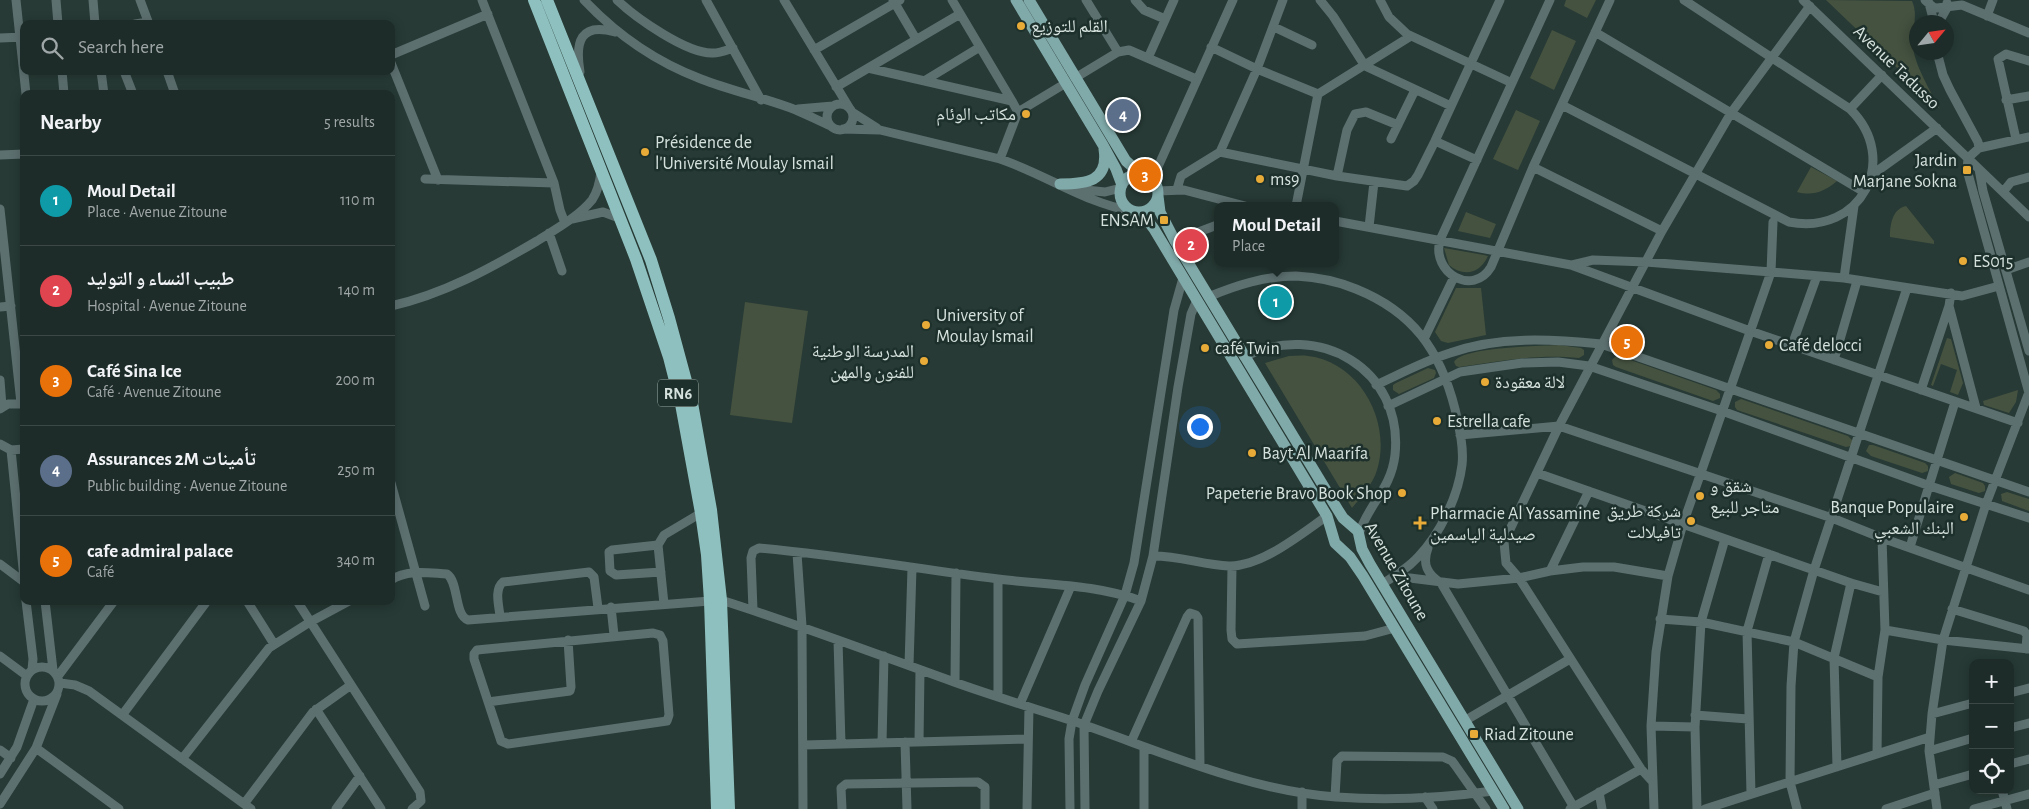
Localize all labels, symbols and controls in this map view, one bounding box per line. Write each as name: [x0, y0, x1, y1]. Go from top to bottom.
north arrow: [1909, 15, 1954, 60]
place label: القلم للتوزيع: [1031, 18, 1108, 38]
search box: [20, 20, 395, 75]
marker: القلم للتوزيع: [1015, 20, 1027, 32]
street label: Avenue Tadusso: [1850, 22, 1943, 113]
icon: search: [38, 34, 66, 62]
text: Search here: [78, 38, 164, 57]
pin: 4: [1107, 96, 1139, 134]
place label: مكاتب الوئام: [936, 106, 1016, 126]
marker: مكاتب الوئام: [1020, 108, 1032, 120]
text: Nearby: [40, 112, 101, 133]
text: 5 results: [324, 114, 375, 130]
place label: Présidence de l'Université Moulay Ismail: [655, 134, 834, 173]
marker: Présidence de l'Université Moulay Ismail: [639, 146, 651, 158]
place label: Jardin Marjane Sokna: [1853, 152, 1957, 191]
pin: 3: [1129, 156, 1161, 194]
marker: Jardin Marjane Sokna: [1961, 164, 1973, 176]
place label: ms9: [1270, 171, 1300, 189]
marker: ms9: [1254, 173, 1266, 185]
text: Moul Detail: [87, 182, 176, 201]
text: 1: [53, 192, 59, 208]
text: 110 m: [340, 192, 375, 208]
popup: [1214, 202, 1339, 267]
text: Place · Avenue Zitoune: [87, 204, 227, 220]
place label: ENSAM: [1100, 212, 1154, 230]
marker: ENSAM: [1158, 214, 1170, 226]
text: Moul Detail: [1232, 216, 1321, 235]
pin: 2: [1175, 226, 1207, 264]
text: Place: [1232, 238, 1265, 254]
place label: ES015: [1973, 253, 2013, 271]
marker: ES015: [1957, 255, 1969, 267]
text: طبيب النساء و التوليد: [87, 270, 234, 289]
text: 2: [52, 282, 60, 298]
text: 140 m: [338, 282, 375, 298]
pin: 1: [1260, 283, 1292, 321]
text: Hospital · Avenue Zitoune: [87, 298, 247, 314]
place label: University of Moulay Ismail: [936, 307, 1034, 346]
marker: University of Moulay Ismail: [920, 319, 932, 331]
pin: 5: [1611, 323, 1643, 361]
place label: Café delocci: [1779, 337, 1862, 355]
marker: Café delocci: [1763, 339, 1775, 351]
place label: café Twin: [1215, 340, 1280, 358]
marker: café Twin: [1199, 342, 1211, 354]
place label: المدرسة الوطنية للفنون والمهن: [812, 343, 914, 383]
marker: المدرسة الوطنية للفنون والمهن: [918, 355, 930, 367]
text: Café Sina Ice: [87, 362, 182, 381]
text: 3: [53, 372, 59, 388]
text: 200 m: [335, 372, 375, 388]
place label: لالة معقودة: [1495, 374, 1565, 392]
marker: لالة معقودة: [1479, 376, 1491, 388]
road number: RN6: [658, 379, 698, 406]
text: Café · Avenue Zitoune: [87, 384, 221, 400]
place label: Estrella cafe: [1447, 413, 1531, 431]
your location: [1187, 414, 1213, 440]
marker: Estrella cafe: [1431, 415, 1443, 427]
place label: Bayt Al Maarifa: [1262, 445, 1368, 463]
marker: Bayt Al Maarifa: [1246, 447, 1258, 459]
text: Assurances 2M تأمينات: [87, 450, 256, 469]
text: 4: [52, 462, 60, 478]
text: 250 m: [337, 462, 375, 478]
text: Public building · Avenue Zitoune: [87, 478, 287, 494]
place label: شقق و متاجر للبيع: [1710, 478, 1779, 519]
place label: Papeterie Bravo Book Shop: [1206, 485, 1392, 503]
marker: Papeterie Bravo Book Shop: [1396, 487, 1408, 499]
marker: شقق و متاجر للبيع: [1694, 490, 1706, 502]
place label: Banque Populaire البنك الشعبي: [1830, 499, 1954, 543]
place label: شركة طريق تافيلالت: [1606, 503, 1681, 542]
place label: Pharmacie Al Yassamine صيدلية الياسمين: [1430, 505, 1600, 545]
marker: Banque Populaire البنك الشعبي: [1958, 511, 1970, 523]
marker: شركة طريق تافيلالت: [1685, 515, 1697, 527]
marker: Pharmacie Al Yassamine صيدلية الياسمين: [1414, 517, 1426, 529]
street label: Avenue Zitoune: [1361, 519, 1431, 624]
text: cafe admiral palace: [87, 542, 233, 561]
text: 5: [53, 552, 59, 568]
text: 340 m: [337, 552, 375, 568]
text: Café: [87, 564, 115, 580]
map controls: [1969, 659, 2014, 794]
button: +: [1969, 659, 2014, 704]
button: −: [1969, 704, 2014, 749]
place label: Riad Zitoune: [1484, 726, 1574, 744]
marker: Riad Zitoune: [1468, 728, 1480, 740]
button: locate: [1969, 749, 2014, 794]

